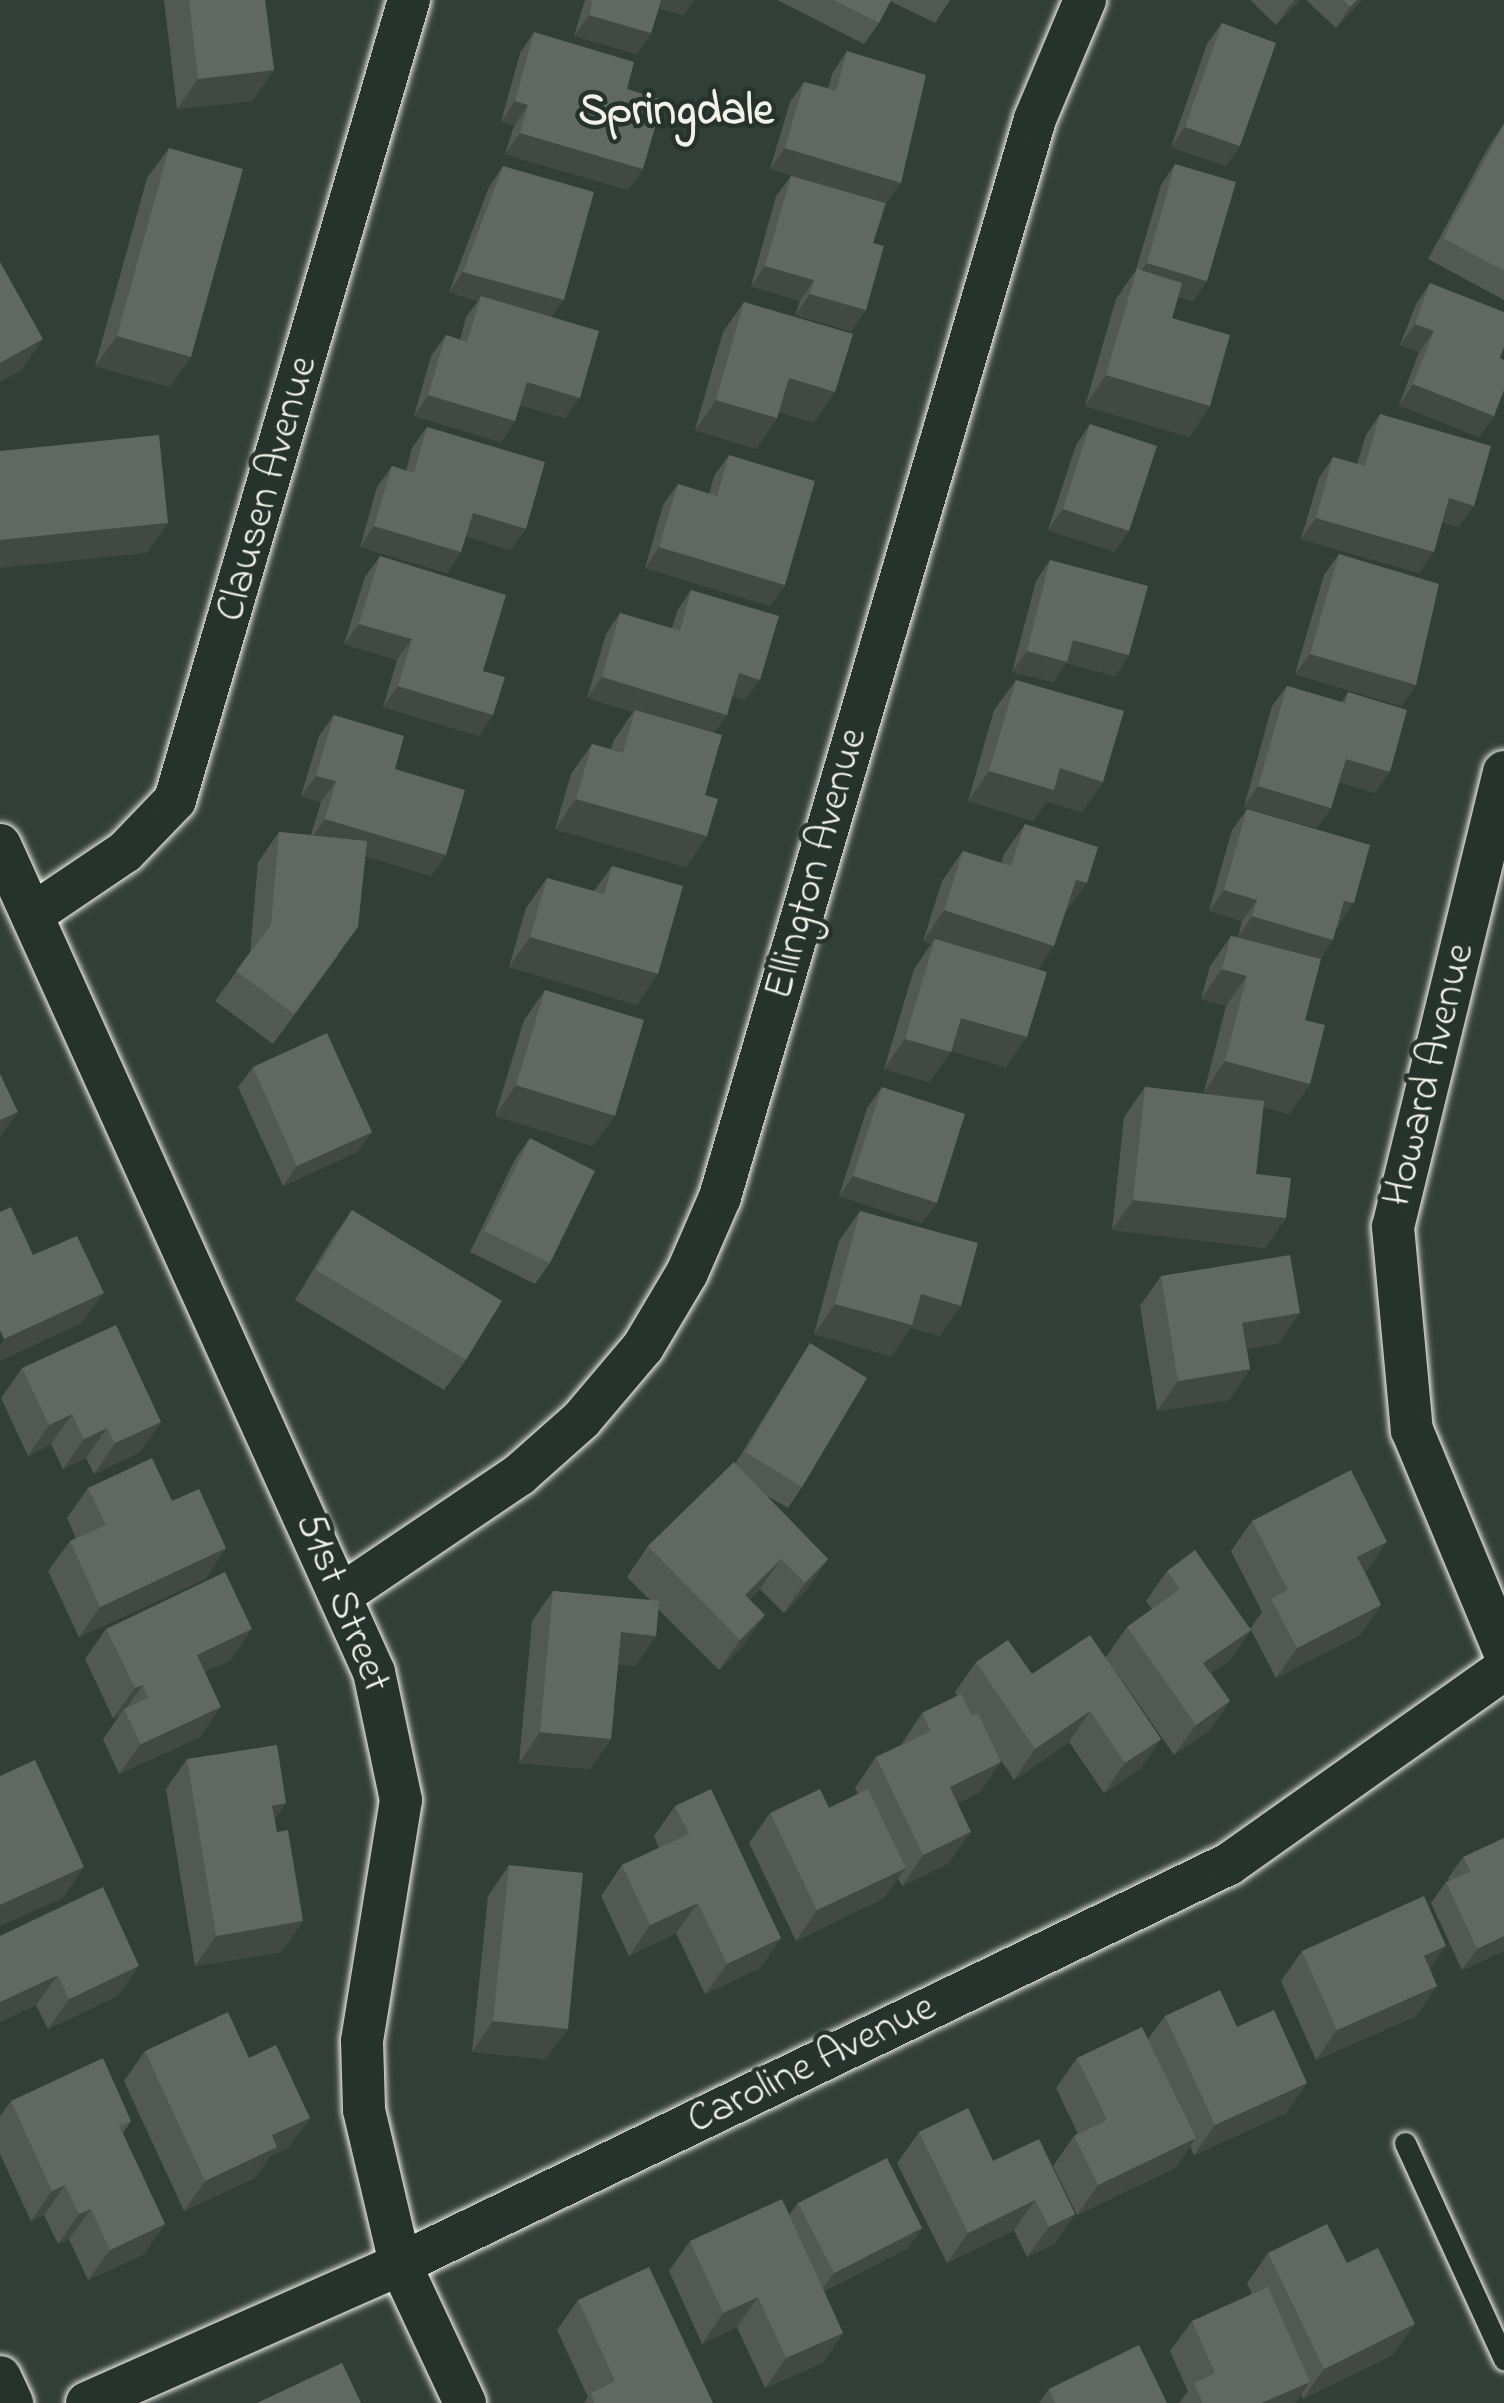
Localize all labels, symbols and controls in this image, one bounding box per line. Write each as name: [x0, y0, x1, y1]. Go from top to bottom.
district label: Springdale: [578, 86, 774, 140]
street label: Clausen Avenue: [206, 351, 330, 627]
street label: Ellington Avenue: [754, 723, 880, 1005]
street label: Howard Avenue: [1373, 938, 1487, 1212]
street label: 51st Street: [283, 1506, 401, 1700]
street label: Caroline Avenue: [680, 1983, 944, 2147]

